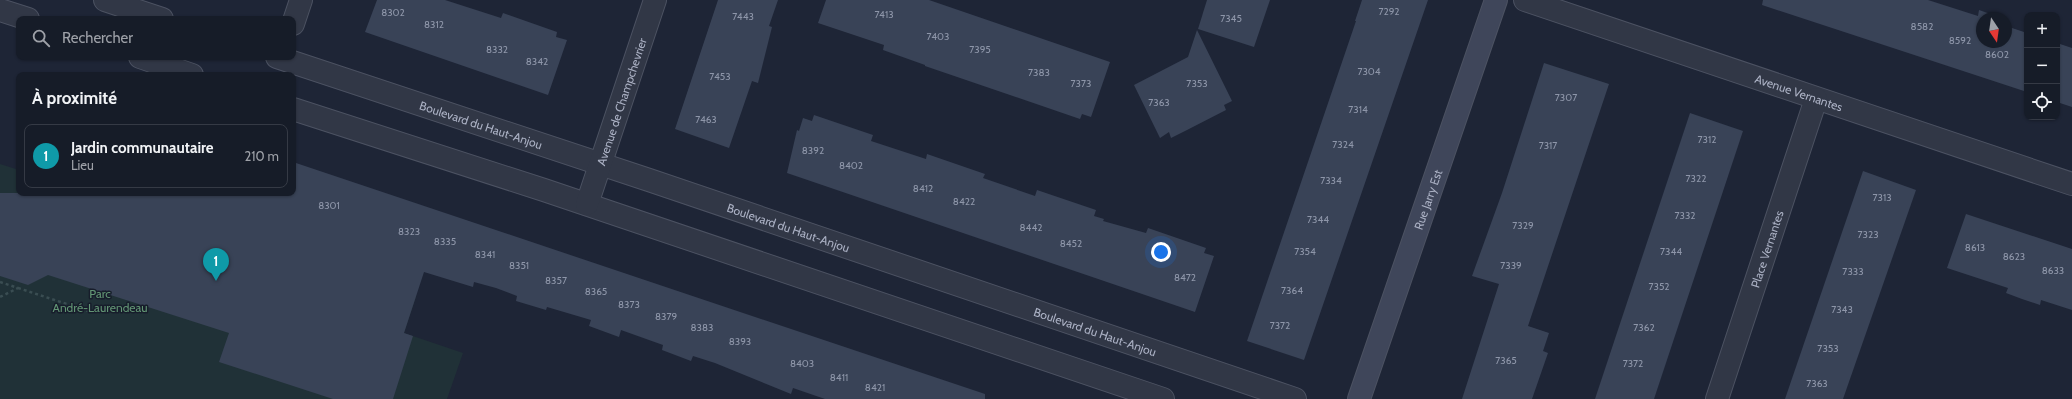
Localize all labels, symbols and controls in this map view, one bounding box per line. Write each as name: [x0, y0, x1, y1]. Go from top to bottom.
house number: 7292: [1378, 5, 1400, 18]
house number: 8302: [381, 6, 405, 19]
house number: 7413: [874, 8, 894, 21]
house number: 7443: [732, 10, 754, 23]
house number: 7345: [1220, 12, 1242, 25]
north arrow: [1976, 12, 2012, 48]
map controls: [2024, 12, 2060, 120]
button: +: [2024, 12, 2060, 48]
search box: [16, 16, 296, 60]
house number: 8312: [424, 18, 444, 31]
house number: 8582: [1911, 20, 1933, 33]
icon: search: [30, 27, 52, 49]
text: Rechercher: [62, 29, 133, 47]
house number: 7403: [927, 30, 949, 43]
house number: 8592: [1949, 34, 1971, 47]
street label: Avenue de Champchevrier: [593, 36, 649, 167]
house number: 8332: [486, 43, 508, 56]
house number: 7395: [969, 43, 991, 56]
house number: 8602: [1985, 48, 2009, 61]
button: −: [2024, 48, 2060, 84]
house number: 8342: [526, 55, 548, 68]
house number: 7304: [1357, 65, 1381, 78]
house number: 7383: [1028, 66, 1050, 79]
house number: 7453: [709, 70, 731, 83]
street label: Avenue Vernantes: [1753, 70, 1845, 114]
house number: 7373: [1071, 77, 1091, 90]
house number: 7353: [1186, 77, 1208, 90]
button: locate: [2024, 84, 2060, 120]
text: À proximité: [32, 88, 117, 108]
house number: 7307: [1555, 91, 1577, 104]
house number: 7363: [1148, 96, 1170, 109]
street label: Boulevard du Haut-Anjou: [418, 97, 544, 152]
house number: 7314: [1348, 103, 1368, 116]
house number: 7463: [695, 113, 717, 126]
house number: 7312: [1698, 133, 1716, 146]
house number: 7324: [1332, 138, 1354, 151]
text: Jardin communautaire: [71, 139, 214, 157]
house number: 7317: [1539, 139, 1557, 152]
house number: 8392: [802, 144, 824, 157]
text: 1: [44, 148, 48, 164]
text: 210 m: [245, 148, 279, 164]
text: Lieu: [71, 157, 94, 173]
house number: 8402: [839, 159, 863, 172]
street label: Rue Jarry Est: [1410, 167, 1445, 232]
house number: 7322: [1686, 172, 1706, 185]
house number: 7334: [1320, 174, 1342, 187]
house number: 8412: [913, 182, 933, 195]
house number: 7313: [1872, 191, 1892, 204]
house number: 8422: [953, 195, 975, 208]
house number: 8301: [318, 199, 340, 212]
street label: Boulevard du Haut-Anjou: [725, 200, 852, 255]
street label: Place Vernantes: [1747, 208, 1786, 290]
house number: 7332: [1674, 209, 1696, 222]
house number: 7344: [1307, 213, 1329, 226]
house number: 7329: [1512, 219, 1534, 232]
house number: 8442: [1020, 221, 1042, 234]
house number: 8323: [398, 225, 420, 238]
house number: 7323: [1857, 228, 1879, 241]
house number: 8335: [434, 235, 456, 248]
house number: 8452: [1060, 237, 1082, 250]
house number: 8613: [1965, 241, 1985, 254]
your location: [1151, 242, 1171, 262]
house number: 7354: [1294, 245, 1316, 258]
house number: 7344: [1660, 245, 1682, 258]
pin: 1: [203, 248, 229, 281]
house number: 8341: [475, 248, 495, 261]
house number: 8623: [2003, 250, 2025, 263]
house number: 8351: [509, 259, 529, 272]
house number: 7339: [1500, 259, 1522, 272]
house number: 8633: [2042, 264, 2064, 277]
house number: 7333: [1842, 265, 1864, 278]
house number: 8472: [1174, 271, 1196, 284]
house number: 8357: [545, 274, 567, 287]
house number: 7352: [1648, 280, 1670, 293]
house number: 7364: [1281, 284, 1303, 297]
house number: 8365: [585, 285, 607, 298]
park label: Parc André-Laurendeau: [52, 286, 148, 315]
house number: 8373: [618, 298, 640, 311]
house number: 7343: [1831, 303, 1853, 316]
street label: Boulevard du Haut-Anjou: [1032, 304, 1158, 359]
house number: 8379: [655, 310, 677, 323]
house number: 7372: [1270, 319, 1290, 332]
house number: 8383: [691, 321, 713, 334]
house number: 7362: [1633, 321, 1655, 334]
house number: 8393: [729, 335, 751, 348]
house number: 7353: [1817, 342, 1839, 355]
house number: 7365: [1495, 354, 1517, 367]
house number: 8403: [790, 357, 814, 370]
house number: 7372: [1623, 357, 1643, 370]
house number: 8411: [830, 371, 848, 384]
house number: 7363: [1806, 377, 1828, 390]
house number: 8421: [865, 381, 885, 394]

